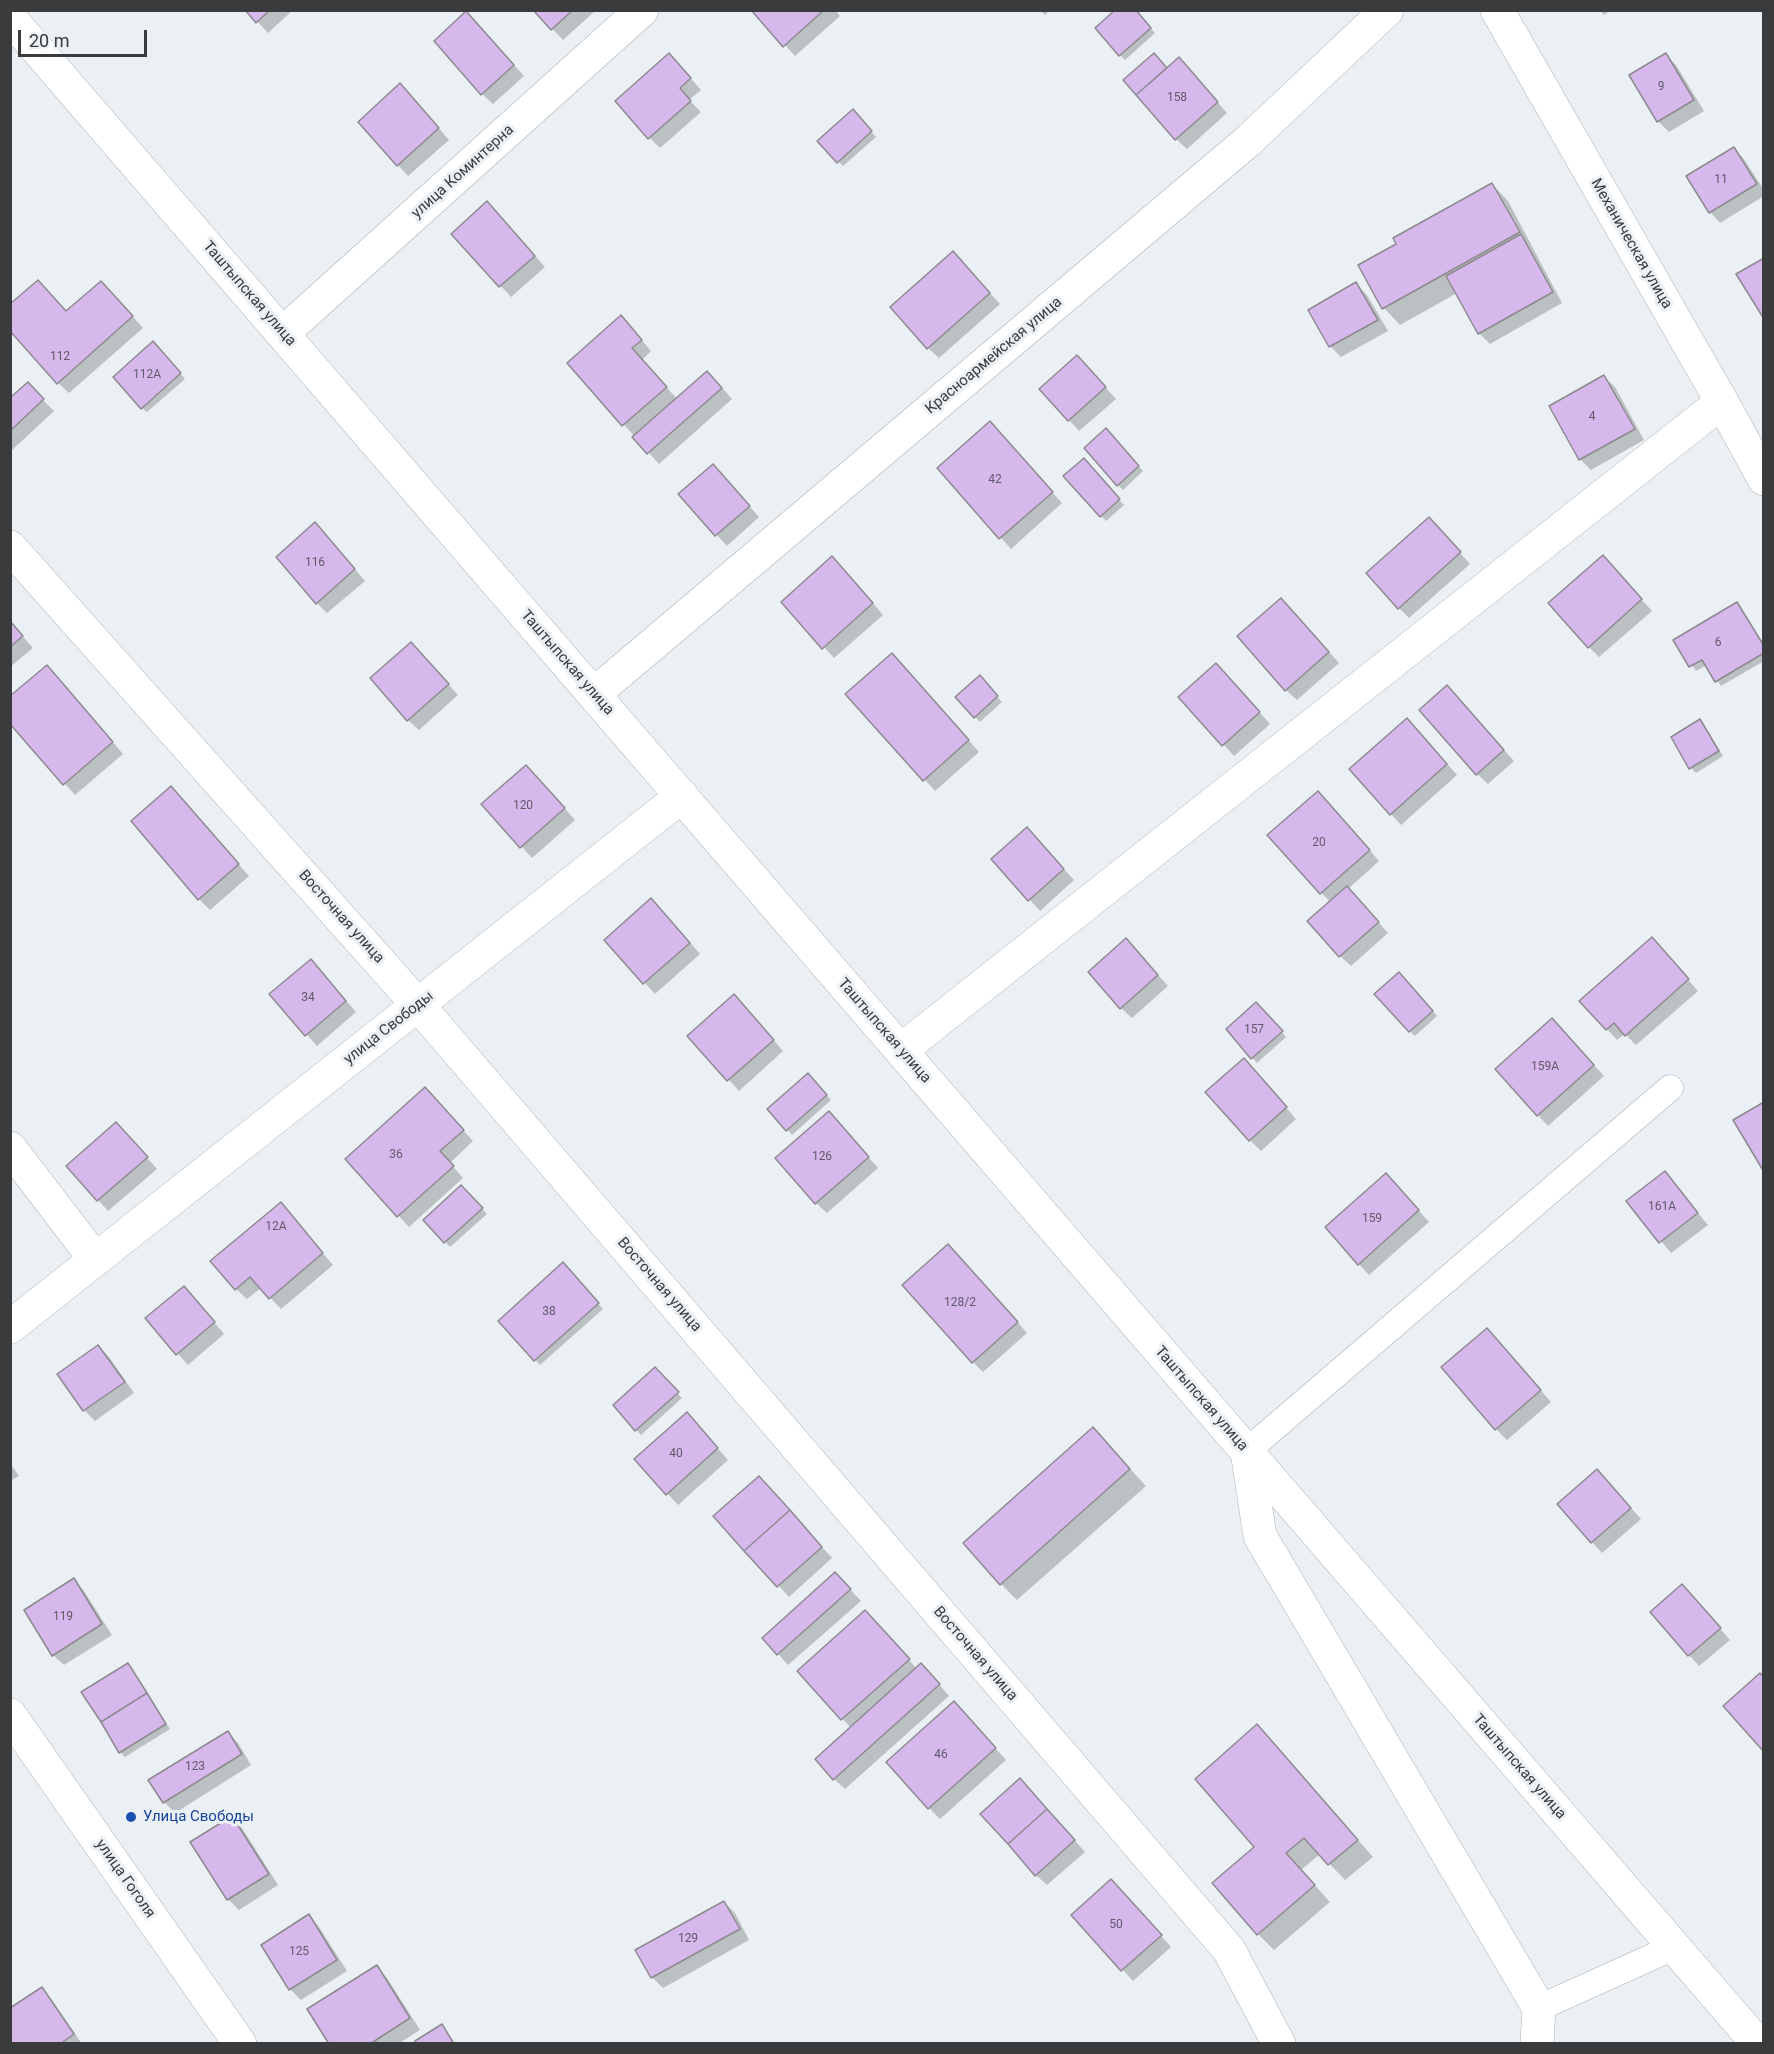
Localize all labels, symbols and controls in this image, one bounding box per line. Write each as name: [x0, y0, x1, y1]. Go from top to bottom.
scale bar: [21, 18, 150, 56]
text: 20 m: [29, 30, 69, 51]
house number: 9: [1658, 80, 1664, 94]
house number: 158: [1167, 91, 1187, 105]
street label: улица Коминтерна: [408, 121, 518, 223]
house number: 11: [1714, 173, 1728, 187]
street label: Механическая улица: [1586, 176, 1676, 312]
street label: Таштыпская улица: [199, 238, 299, 350]
street label: Красноармейская улица: [922, 294, 1066, 418]
house number: 112: [50, 350, 70, 364]
house number: 112А: [133, 368, 161, 382]
house number: 4: [1589, 410, 1595, 424]
house number: 42: [988, 473, 1002, 487]
house number: 116: [305, 556, 325, 570]
street label: Таштыпская улица: [517, 607, 617, 719]
house number: 6: [1715, 636, 1721, 650]
house number: 120: [513, 799, 533, 813]
house number: 20: [1312, 836, 1326, 850]
street label: Восточная улица: [294, 867, 388, 967]
street label: Таштыпская улица: [834, 975, 934, 1087]
street label: улица Свободы: [341, 987, 437, 1069]
house number: 34: [301, 991, 315, 1005]
house number: 157: [1244, 1023, 1264, 1037]
house number: 159А: [1531, 1060, 1559, 1074]
house number: 36: [389, 1148, 403, 1162]
house number: 126: [812, 1150, 832, 1164]
house number: 161А: [1648, 1200, 1676, 1214]
house number: 159: [1362, 1212, 1382, 1226]
house number: 12А: [265, 1220, 287, 1234]
street label: Восточная улица: [613, 1234, 705, 1336]
house number: 128/2: [944, 1296, 976, 1310]
house number: 38: [542, 1305, 556, 1319]
street label: Таштыпская улица: [1151, 1343, 1251, 1455]
house number: 40: [669, 1447, 683, 1461]
street label: Восточная улица: [929, 1603, 1021, 1705]
house number: 119: [53, 1610, 73, 1624]
street label: Таштыпская улица: [1469, 1711, 1569, 1823]
house number: 46: [934, 1748, 948, 1762]
house number: 123: [185, 1760, 205, 1774]
place label: Улица Свободы: [143, 1808, 254, 1826]
marker: Улица Свободы: [124, 1810, 138, 1824]
street label: улица Гоголя: [91, 1836, 159, 1922]
house number: 50: [1109, 1918, 1123, 1932]
house number: 129: [678, 1932, 698, 1946]
house number: 125: [289, 1945, 309, 1959]

